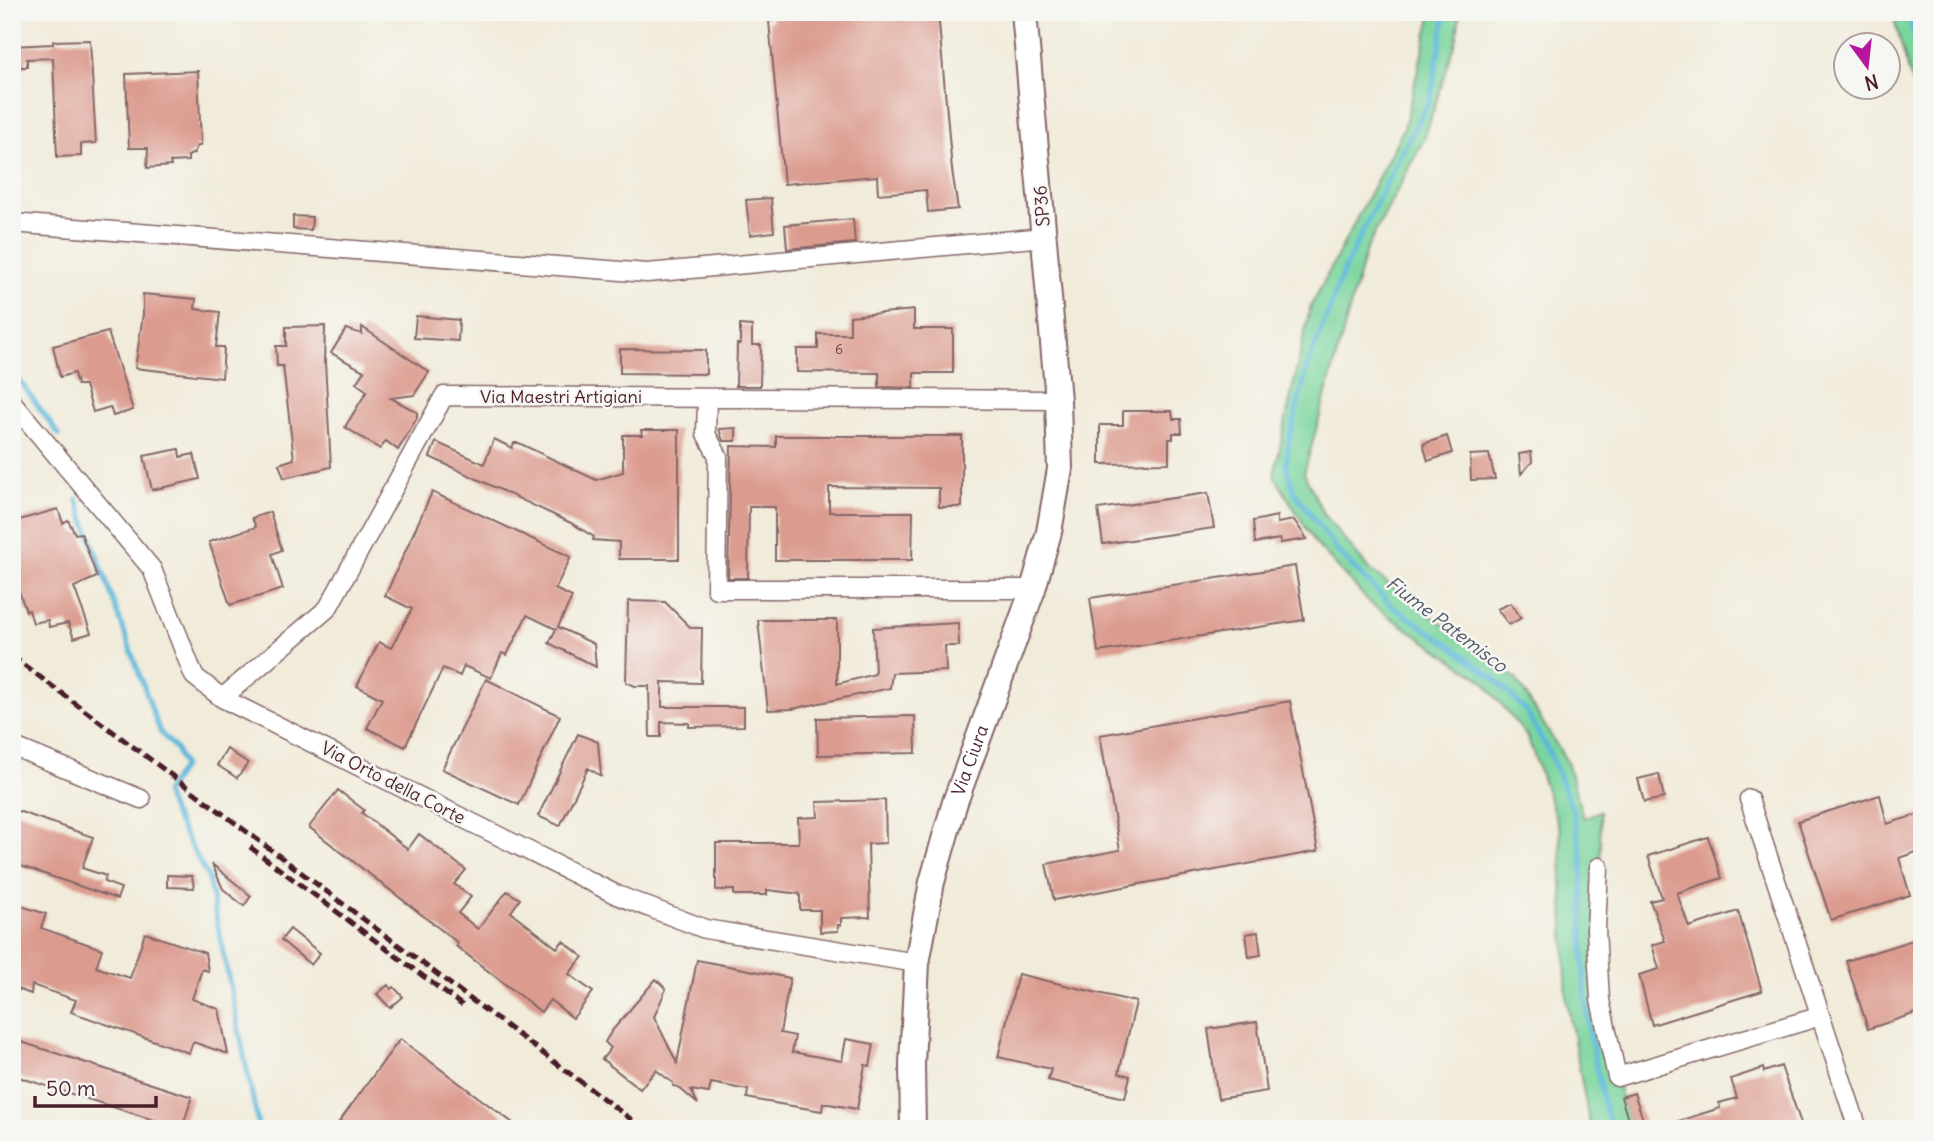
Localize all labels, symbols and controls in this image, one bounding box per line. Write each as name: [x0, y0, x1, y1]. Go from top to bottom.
north arrow: [1832, 32, 1902, 102]
text: N: [1862, 69, 1881, 96]
street label: SP36: [1028, 184, 1055, 228]
house number: 6: [835, 340, 843, 358]
street label: Via Maestri Artigiani: [480, 385, 642, 408]
water label: Fiume Patemisco: [1382, 571, 1513, 678]
street label: Via Ciura: [946, 722, 993, 799]
street label: Via Orto della Corte: [317, 736, 469, 829]
scale bar: [35, 1064, 156, 1108]
text: 50 m: [46, 1075, 95, 1102]

